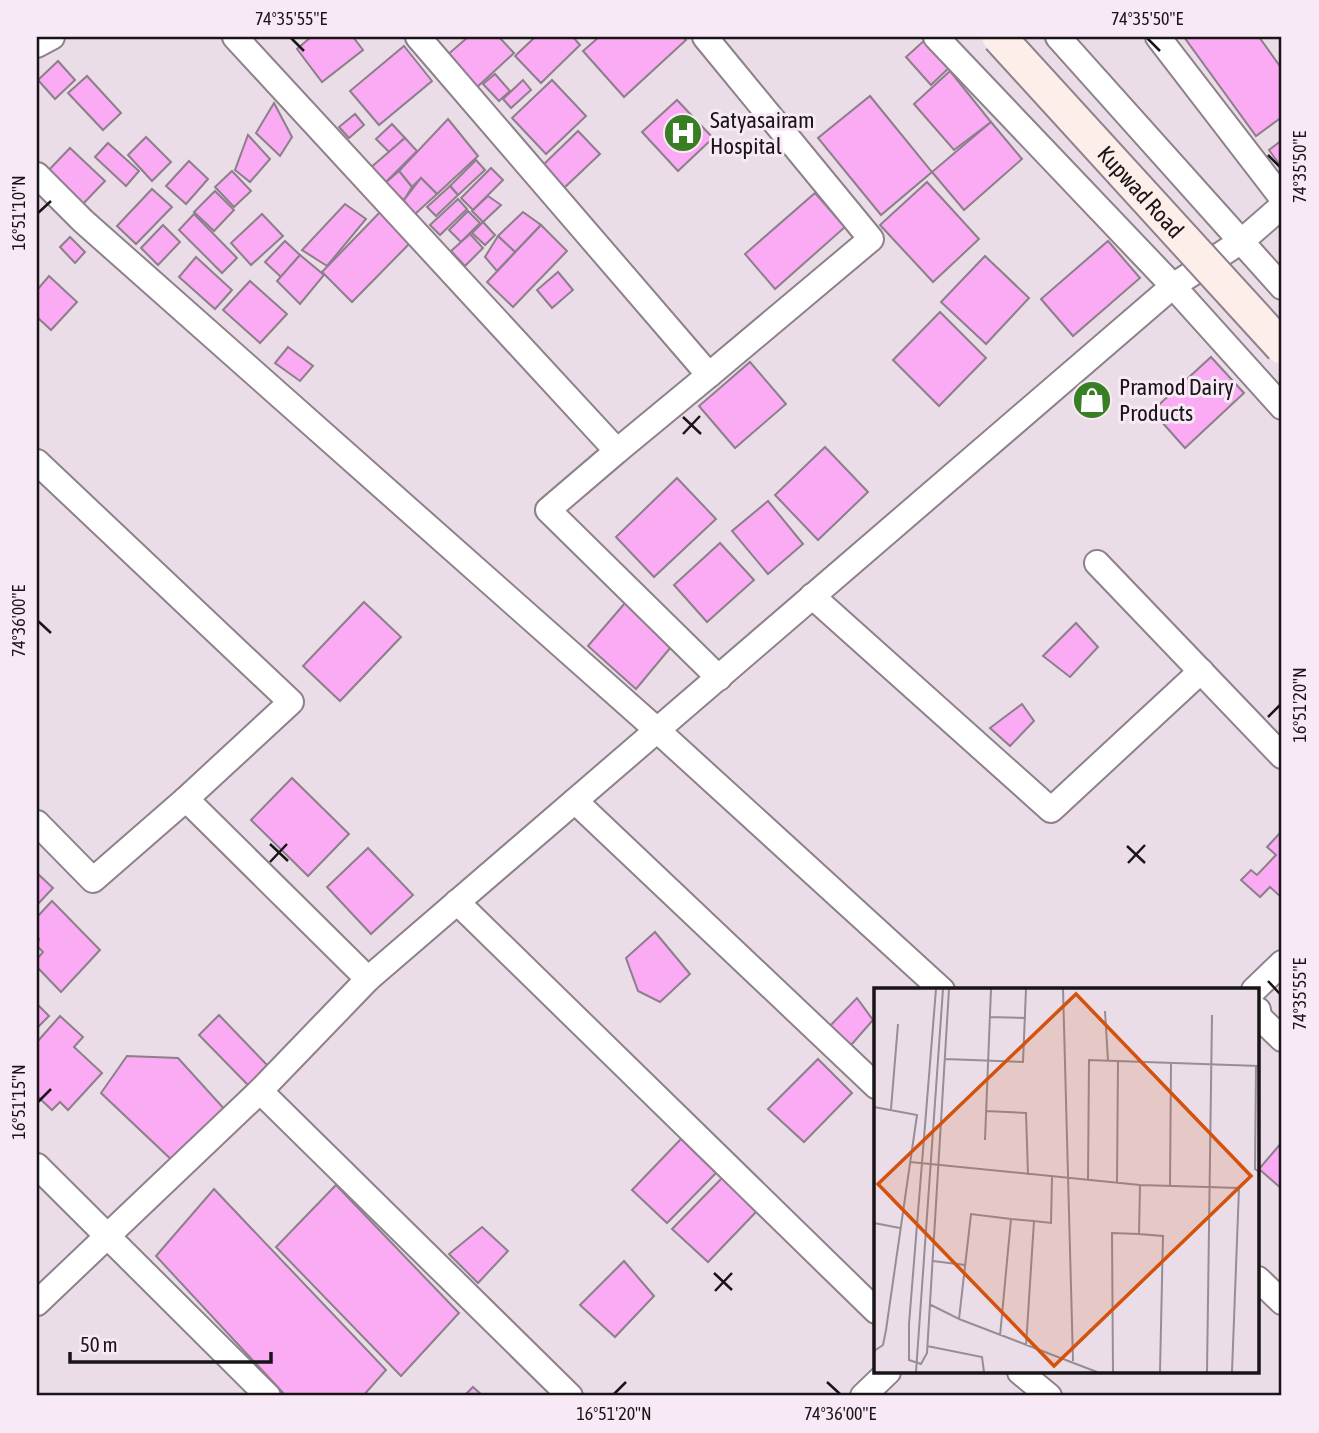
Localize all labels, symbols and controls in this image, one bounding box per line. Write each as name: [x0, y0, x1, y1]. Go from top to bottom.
text: 74°35'55"E: [255, 8, 327, 29]
text: 74°35'50"E: [1111, 8, 1183, 29]
place label: Satyasairam Hospital: [710, 107, 815, 159]
hospital icon: Satyasairam Hospital: [662, 112, 704, 154]
text: 74°35'50"E: [1289, 131, 1310, 203]
street label: Kupwad Road: [1092, 141, 1189, 243]
text: 16°51'10"N: [8, 175, 29, 251]
place label: Pramod Dairy Products: [1119, 374, 1234, 426]
shop icon: Pramod Dairy Products: [1071, 379, 1113, 421]
text: 74°36'00"E: [8, 585, 29, 657]
text: 16°51'20"N: [1289, 667, 1310, 743]
text: 74°35'55"E: [1289, 958, 1310, 1030]
inset map: [874, 988, 1260, 1374]
text: 16°51'15"N: [8, 1064, 29, 1140]
scale bar: [70, 1321, 271, 1365]
text: 50 m: [80, 1332, 118, 1356]
text: 16°51'20"N: [576, 1403, 652, 1424]
text: 74°36'00"E: [804, 1403, 876, 1424]

